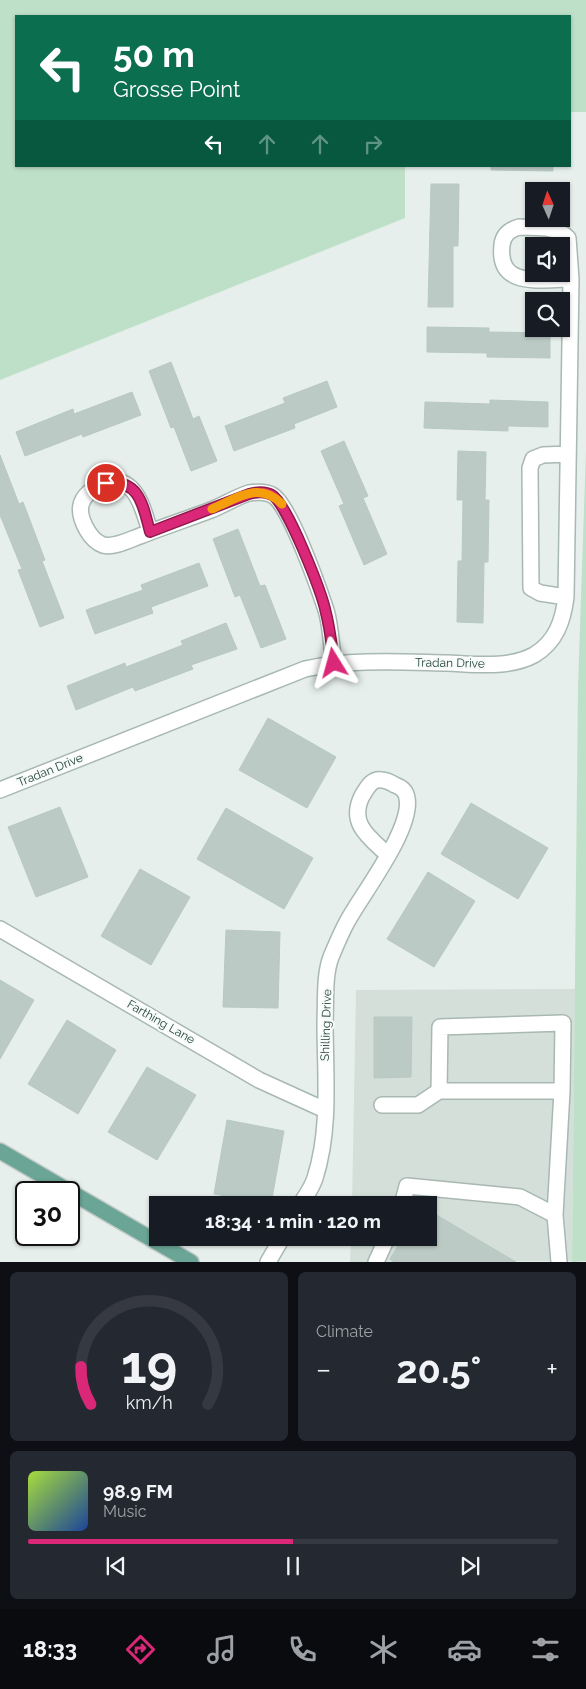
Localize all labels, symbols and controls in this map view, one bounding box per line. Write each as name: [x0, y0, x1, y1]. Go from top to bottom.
text: 50 m: [113, 34, 195, 75]
icon: left: [30, 35, 95, 100]
text: Grosse Point: [113, 76, 240, 102]
icon: left: [200, 130, 228, 158]
icon: ahead: [253, 130, 281, 158]
icon: ahead: [306, 130, 334, 158]
icon: right: [359, 130, 387, 158]
north arrow: [525, 182, 570, 228]
map controls: [525, 182, 570, 337]
button: sound: [525, 237, 570, 282]
button: search: [525, 292, 570, 337]
pin: [85, 462, 127, 504]
icon: arrive: [92, 469, 120, 497]
position arrow: [307, 636, 359, 688]
street label: Tradan Drive: [415, 655, 485, 671]
street label: Tradan Drive: [15, 750, 85, 790]
street label: Shilling Drive: [318, 989, 334, 1061]
street label: Farthing Lane: [125, 997, 197, 1047]
speed limit sign: 30: [15, 1181, 80, 1246]
text: 18:34 · 1 min · 120 m: [205, 1210, 381, 1232]
text: Climate: [316, 1322, 373, 1341]
text: 19: [121, 1334, 177, 1395]
text: 20.5°: [396, 1347, 481, 1392]
text: −: [316, 1353, 331, 1386]
text: +: [546, 1353, 558, 1386]
text: km/h: [125, 1392, 173, 1413]
text: 98.9 FM: [103, 1480, 173, 1502]
text: Music: [103, 1502, 147, 1521]
icon: previous: [102, 1552, 130, 1580]
icon: pause: [279, 1552, 307, 1580]
icon: next: [456, 1552, 484, 1580]
icon: directions: [123, 1632, 158, 1667]
icon: music: [204, 1632, 239, 1667]
icon: phone: [285, 1632, 320, 1667]
icon: climate: [366, 1632, 401, 1667]
icon: car: [447, 1632, 482, 1667]
icon: filters: [528, 1632, 563, 1667]
text: 18:33: [23, 1636, 77, 1662]

